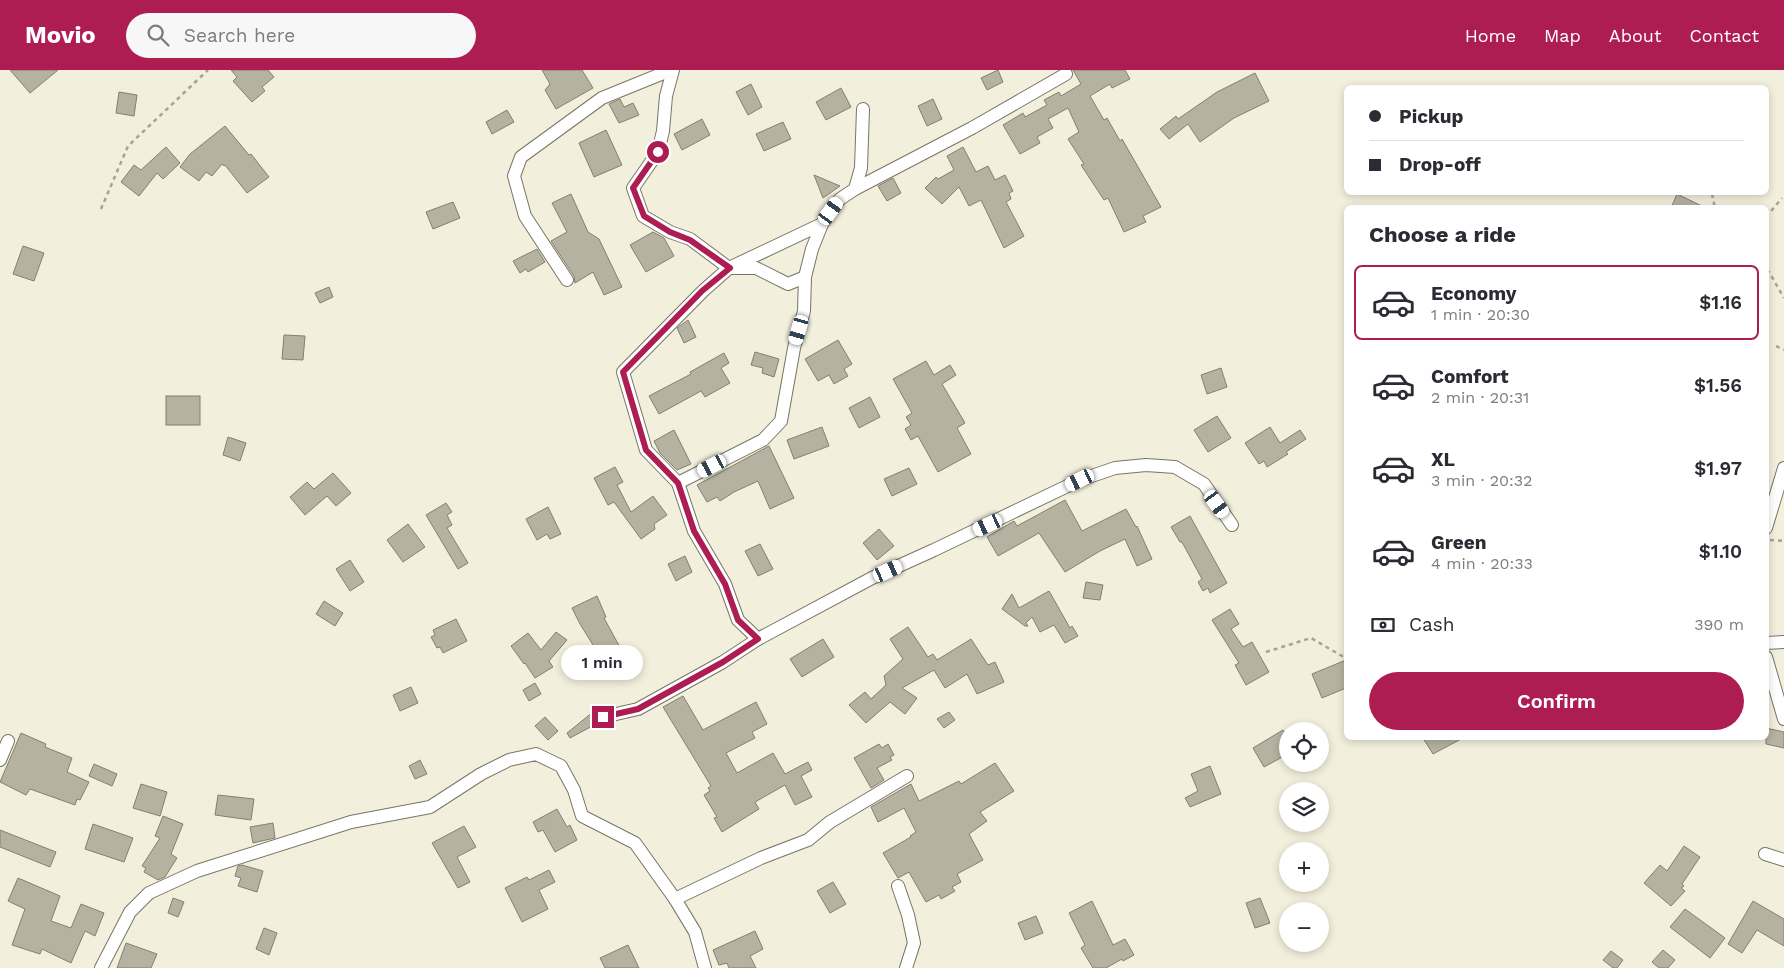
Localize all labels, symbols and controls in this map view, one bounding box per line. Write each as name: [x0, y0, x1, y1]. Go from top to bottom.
search box: [126, 13, 476, 58]
text: Movio: [25, 21, 96, 49]
icon: search: [144, 21, 172, 49]
text: Search here: [184, 24, 295, 47]
text: Home: [1465, 25, 1516, 46]
text: Map: [1544, 25, 1581, 46]
text: About: [1609, 25, 1661, 46]
text: Contact: [1689, 25, 1759, 46]
text: Pickup: [1399, 105, 1463, 128]
route start: [647, 141, 669, 163]
text: Drop-off: [1399, 153, 1481, 176]
car: [816, 194, 845, 228]
text: Choose a ride: [1369, 222, 1516, 247]
icon: car: [1371, 280, 1416, 325]
text: Economy: [1431, 282, 1516, 305]
text: $1.16: [1699, 291, 1742, 314]
text: 1 min · 20:30: [1431, 305, 1530, 324]
car: [787, 314, 810, 346]
icon: car: [1371, 363, 1416, 408]
text: Comfort: [1431, 365, 1509, 388]
text: $1.56: [1694, 374, 1742, 397]
text: 2 min · 20:31: [1431, 388, 1529, 407]
icon: car: [1371, 446, 1416, 491]
text: XL: [1431, 448, 1455, 471]
car: [695, 453, 728, 479]
text: $1.97: [1694, 457, 1742, 480]
car: [1063, 467, 1096, 493]
text: 3 min · 20:32: [1431, 471, 1532, 490]
car: [1202, 487, 1231, 521]
car: [971, 512, 1004, 538]
icon: car: [1371, 529, 1416, 574]
text: Green: [1431, 531, 1487, 554]
text: $1.10: [1699, 540, 1742, 563]
text: 4 min · 20:33: [1431, 554, 1533, 573]
car: [871, 558, 904, 584]
icon: cash: [1369, 611, 1397, 639]
text: Cash: [1409, 613, 1455, 636]
text: 390 m: [1694, 615, 1744, 634]
callout: 1 min: [562, 644, 644, 680]
text: 1 min: [581, 653, 623, 672]
button: Confirm: [1369, 672, 1744, 730]
route end: [592, 706, 614, 728]
map controls: [1279, 722, 1329, 952]
button: locate: [1279, 722, 1329, 772]
button: layers: [1279, 782, 1329, 832]
button: +: [1279, 842, 1329, 892]
button: −: [1279, 902, 1329, 952]

